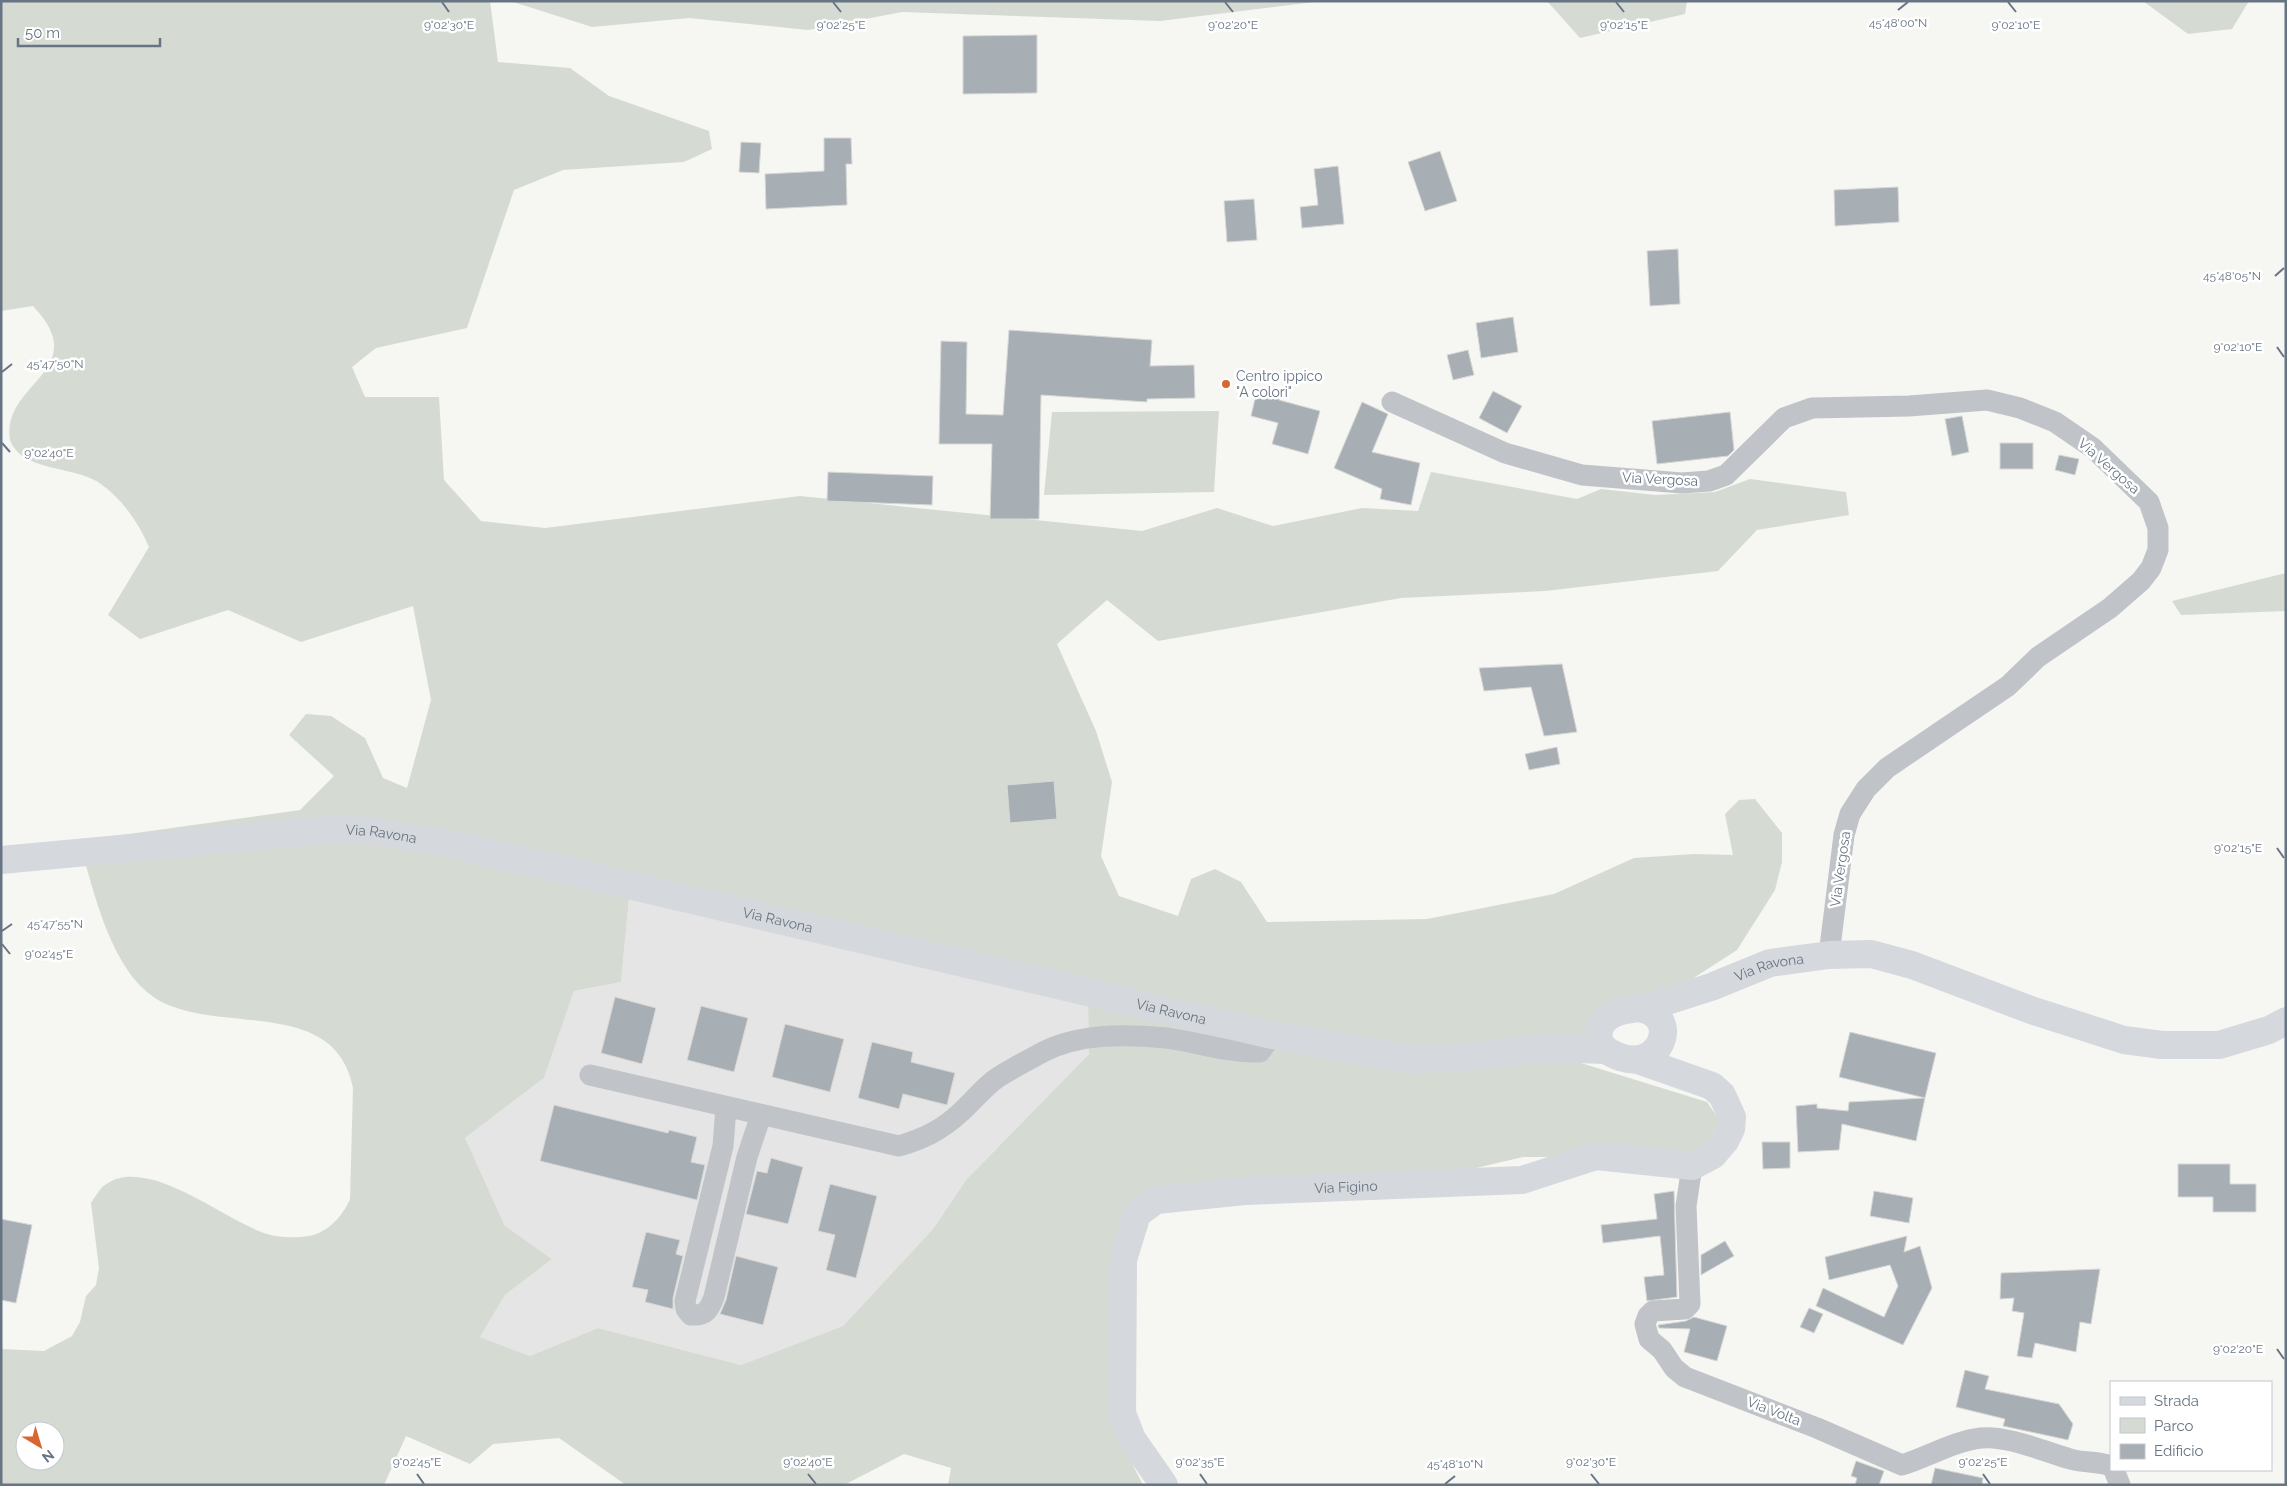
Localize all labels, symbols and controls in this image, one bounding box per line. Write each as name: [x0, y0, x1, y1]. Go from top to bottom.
scale bar: [18, 15, 160, 47]
text: 45°48'00"N: [1869, 16, 1927, 30]
text: 9°02'30"E: [424, 18, 474, 32]
text: 9°02'25"E: [816, 18, 866, 32]
text: 9°02'20"E: [1208, 18, 1258, 32]
text: 9°02'15"E: [1600, 18, 1648, 32]
text: 9°02'10"E: [1992, 18, 2040, 32]
text: 50 m: [25, 24, 60, 42]
text: 45°48'05"N: [2203, 269, 2261, 283]
text: 9°02'10"E: [2214, 340, 2262, 354]
text: 45°47'50"N: [27, 357, 83, 371]
place label: Centro ippico "A colori": [1236, 368, 1323, 400]
marker: Centro ippico "A colori": [1220, 378, 1232, 390]
street label: Via Vergosa: [2075, 435, 2143, 497]
text: 9°02'40"E: [24, 446, 74, 460]
street label: Via Vergosa: [1622, 469, 1698, 489]
street label: Via Ravona: [345, 822, 418, 846]
street label: Via Vergosa: [1827, 830, 1853, 908]
text: 9°02'15"E: [2214, 841, 2262, 855]
street label: Via Ravona: [741, 904, 814, 936]
text: 45°47'55"N: [27, 917, 83, 931]
text: 9°02'45"E: [25, 947, 73, 961]
street label: Via Ravona: [1732, 951, 1805, 985]
street label: Via Ravona: [1134, 996, 1208, 1027]
street label: Via Figino: [1314, 1178, 1378, 1196]
text: 9°02'20"E: [2213, 1342, 2263, 1356]
legend: [2110, 1381, 2272, 1471]
text: Strada: [2154, 1392, 2199, 1410]
street label: Via Volta: [1745, 1393, 1803, 1429]
text: Parco: [2154, 1417, 2194, 1435]
north arrow: [15, 1421, 65, 1471]
text: Edificio: [2154, 1442, 2204, 1460]
text: N: [39, 1447, 57, 1466]
text: 9°02'45"E: [393, 1455, 441, 1469]
text: 9°02'40"E: [783, 1455, 833, 1469]
text: 9°02'35"E: [1175, 1455, 1225, 1469]
text: 9°02'30"E: [1566, 1455, 1616, 1469]
text: 9°02'25"E: [1958, 1455, 2008, 1469]
text: 45°48'10"N: [1427, 1457, 1483, 1471]

